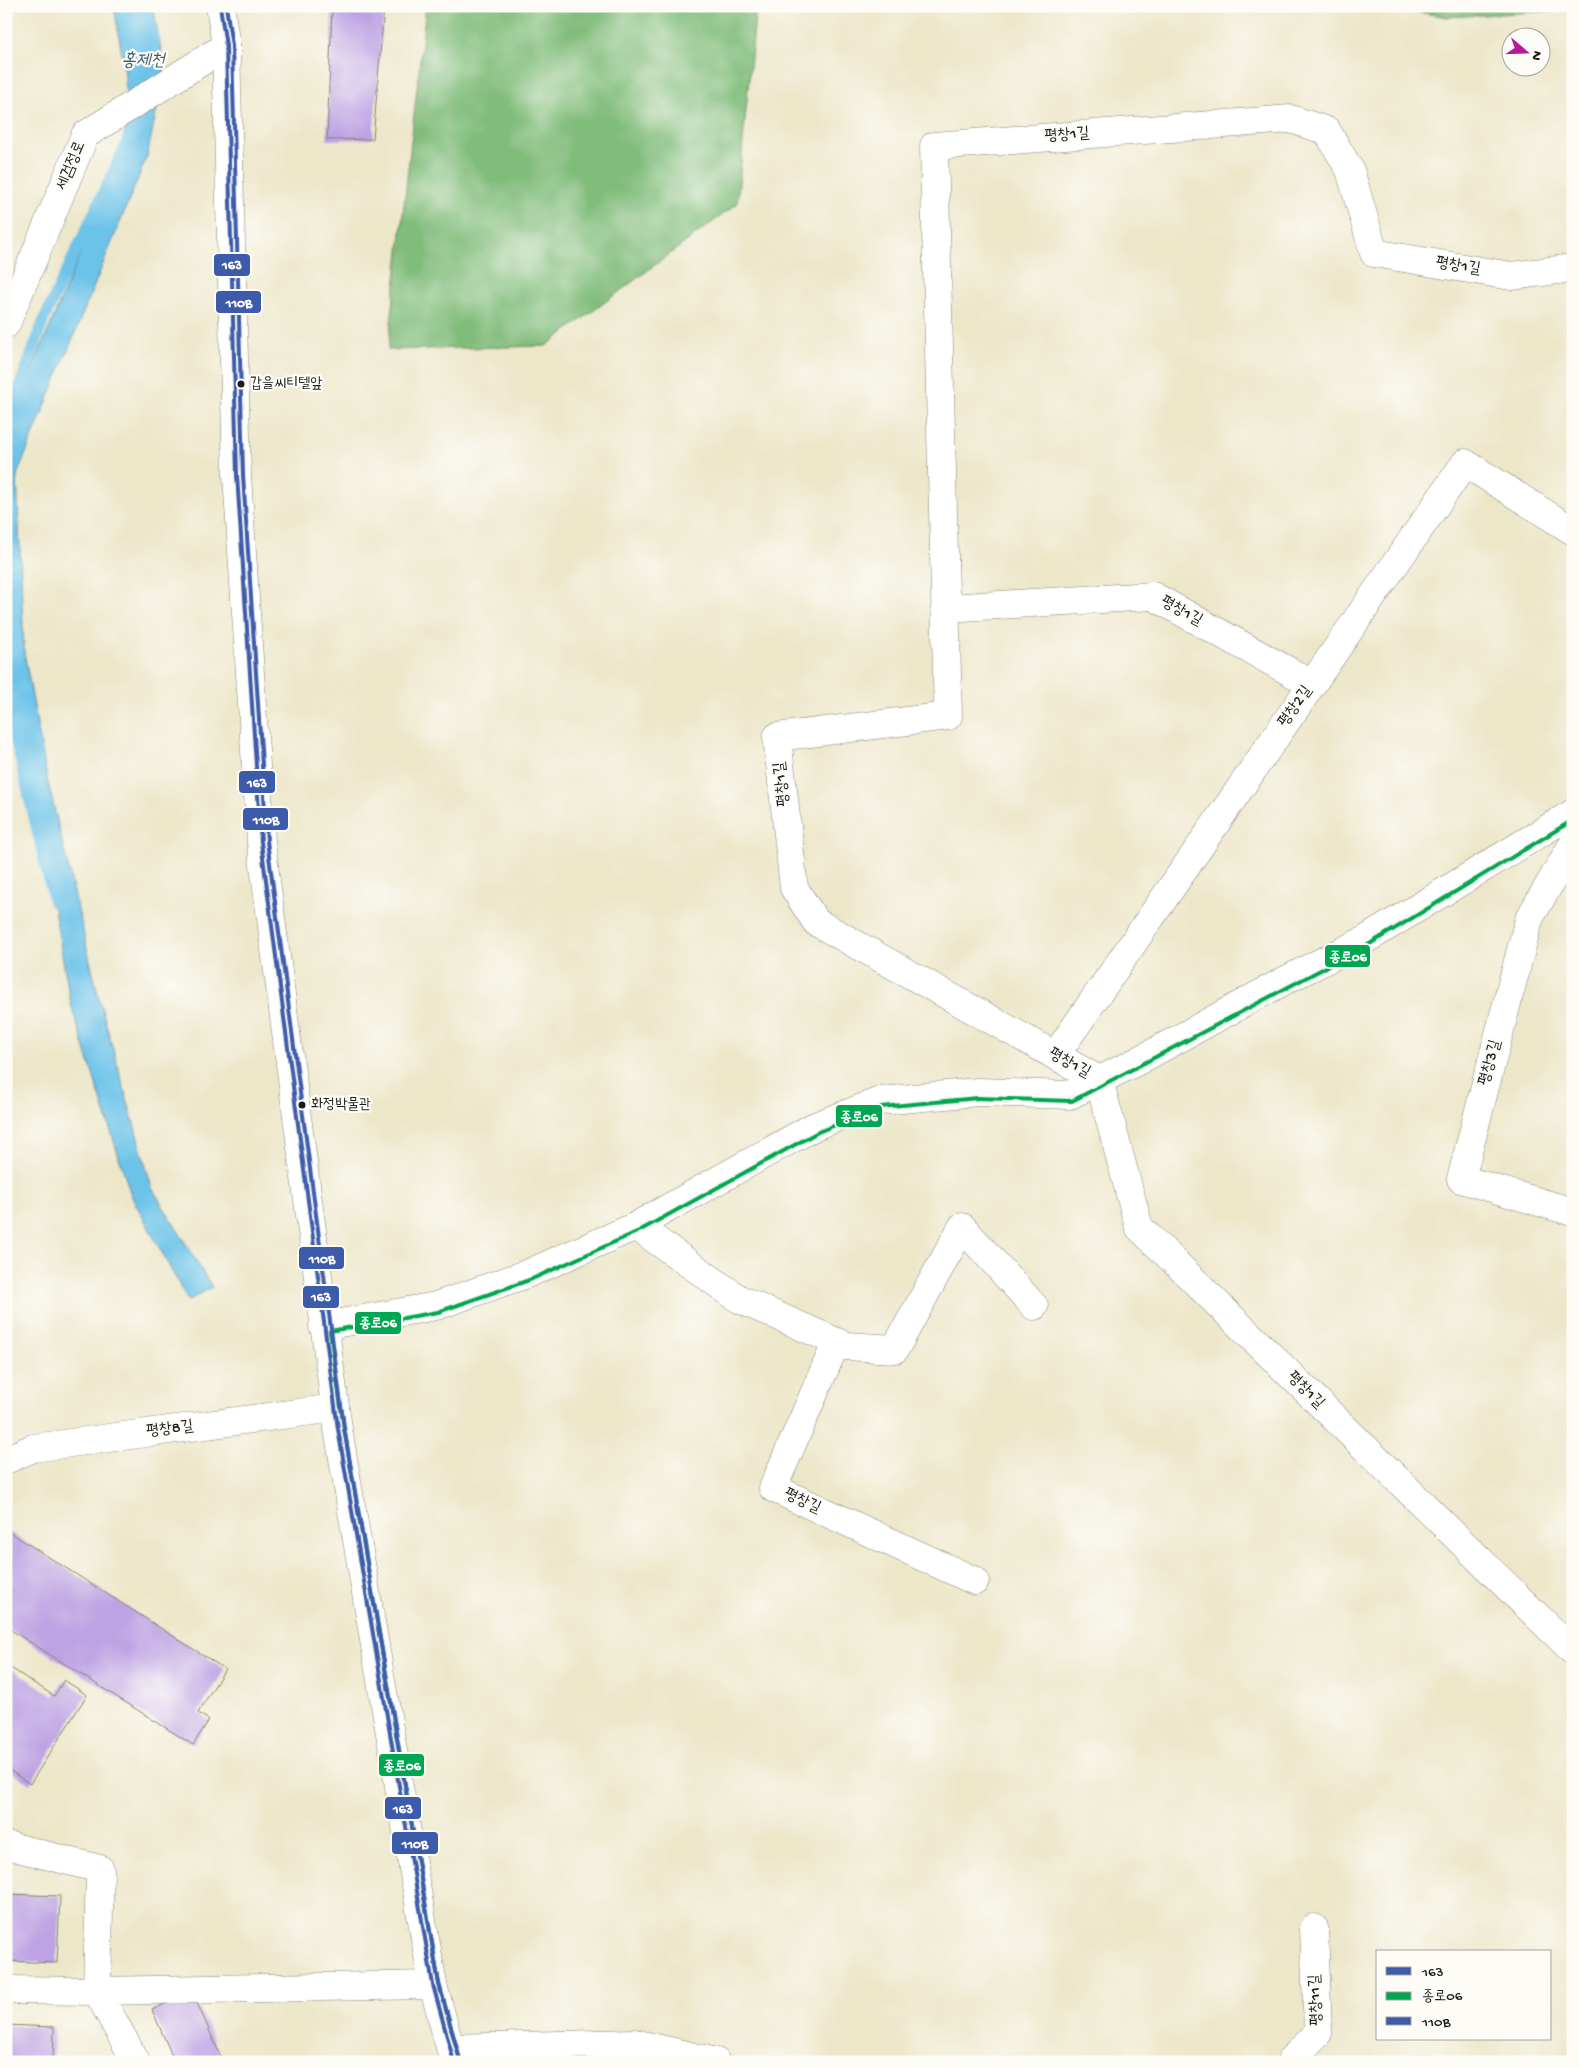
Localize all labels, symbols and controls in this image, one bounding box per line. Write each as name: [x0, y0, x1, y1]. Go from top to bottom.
north arrow: [1502, 28, 1552, 78]
text: N: [1526, 48, 1545, 63]
water label: 홍제천: [121, 50, 166, 72]
street label: 평창1길: [1044, 125, 1090, 147]
street label: 세검정로: [53, 139, 91, 193]
line badge: 163: [213, 253, 251, 277]
street label: 평창1길: [1434, 254, 1482, 280]
text: 163: [221, 258, 242, 275]
line badge: 110B: [215, 290, 262, 314]
text: 110B: [225, 296, 253, 313]
place label: 갑을씨티텔앞: [250, 375, 322, 393]
marker: 갑을씨티텔앞: [236, 379, 246, 389]
street label: 평창1길: [1157, 593, 1205, 631]
street label: 평창2길: [1275, 682, 1317, 731]
street label: 평창1길: [771, 760, 795, 807]
line badge: 163: [238, 770, 276, 794]
text: 163: [246, 776, 267, 793]
line badge: 110B: [242, 807, 289, 831]
text: 110B: [252, 813, 280, 830]
line badge: 종로06: [1324, 944, 1371, 968]
text: 종로06: [1329, 950, 1368, 967]
street label: 평창3길: [1476, 1038, 1506, 1088]
street label: 평창1길: [1045, 1045, 1093, 1083]
place label: 화정박물관: [311, 1096, 371, 1114]
marker: 화정박물관: [297, 1100, 307, 1110]
line badge: 종로06: [835, 1104, 883, 1128]
text: 종로06: [840, 1110, 879, 1127]
line badge: 110B: [298, 1246, 345, 1270]
text: 110B: [308, 1252, 336, 1269]
line badge: 163: [302, 1285, 340, 1309]
text: 163: [310, 1290, 331, 1307]
line badge: 종로06: [354, 1311, 402, 1335]
text: 종로06: [359, 1316, 398, 1333]
street label: 평창1길: [1282, 1368, 1328, 1414]
street label: 평창8길: [145, 1418, 195, 1442]
street label: 평창길: [780, 1485, 824, 1519]
line badge: 종로06: [378, 1753, 425, 1777]
text: 종로06: [383, 1759, 422, 1776]
line badge: 163: [384, 1796, 422, 1820]
text: 163: [392, 1802, 413, 1819]
line badge: 110B: [391, 1831, 439, 1855]
text: 110B: [401, 1837, 429, 1854]
legend: [1376, 1950, 1552, 2040]
text: 163: [1421, 1964, 1444, 1982]
street label: 평창11길: [1307, 1974, 1327, 2026]
text: 종로06: [1422, 1988, 1463, 2006]
text: 110B: [1421, 2014, 1451, 2032]

